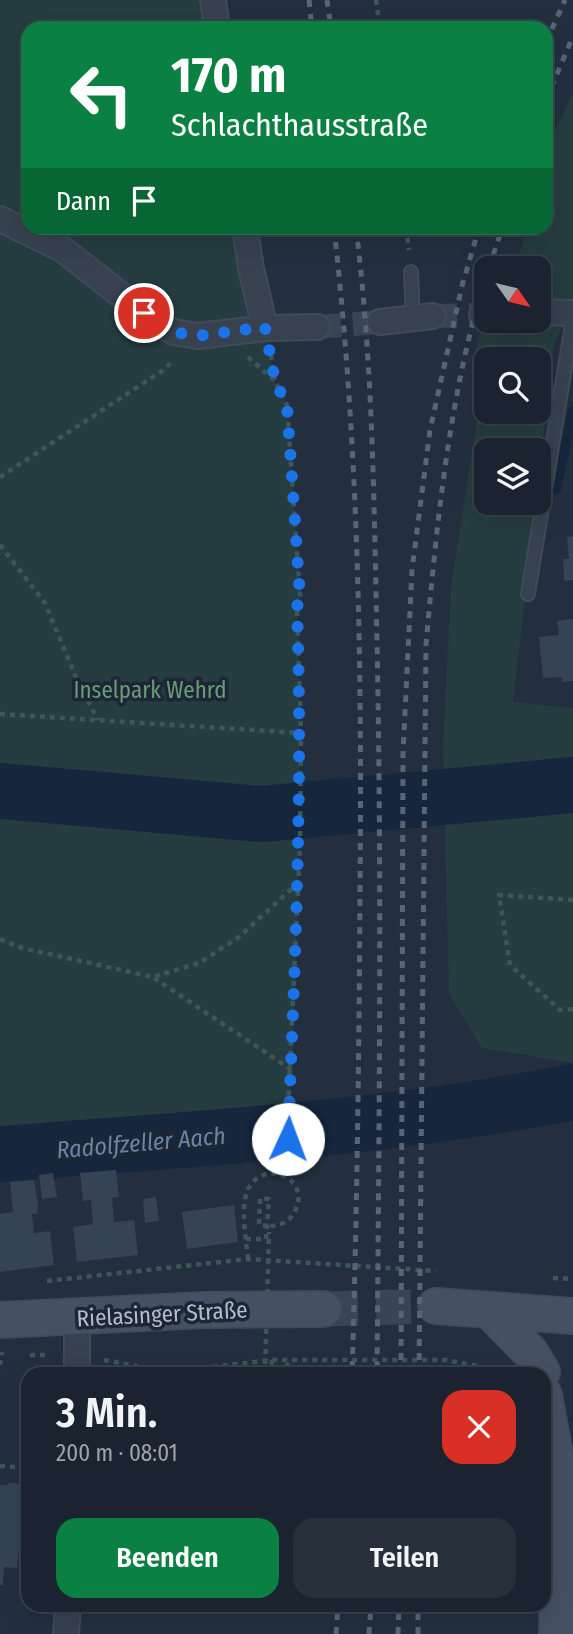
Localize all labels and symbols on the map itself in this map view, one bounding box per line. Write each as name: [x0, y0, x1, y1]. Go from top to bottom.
north arrow: [474, 256, 551, 332]
pin: [114, 283, 174, 343]
park label: Inselpark Wehrd: [73, 676, 227, 704]
position arrow: [251, 1102, 325, 1176]
water label: Radolfzeller Aach: [55, 1122, 227, 1164]
street label: Rielasinger Straße: [76, 1296, 248, 1332]

